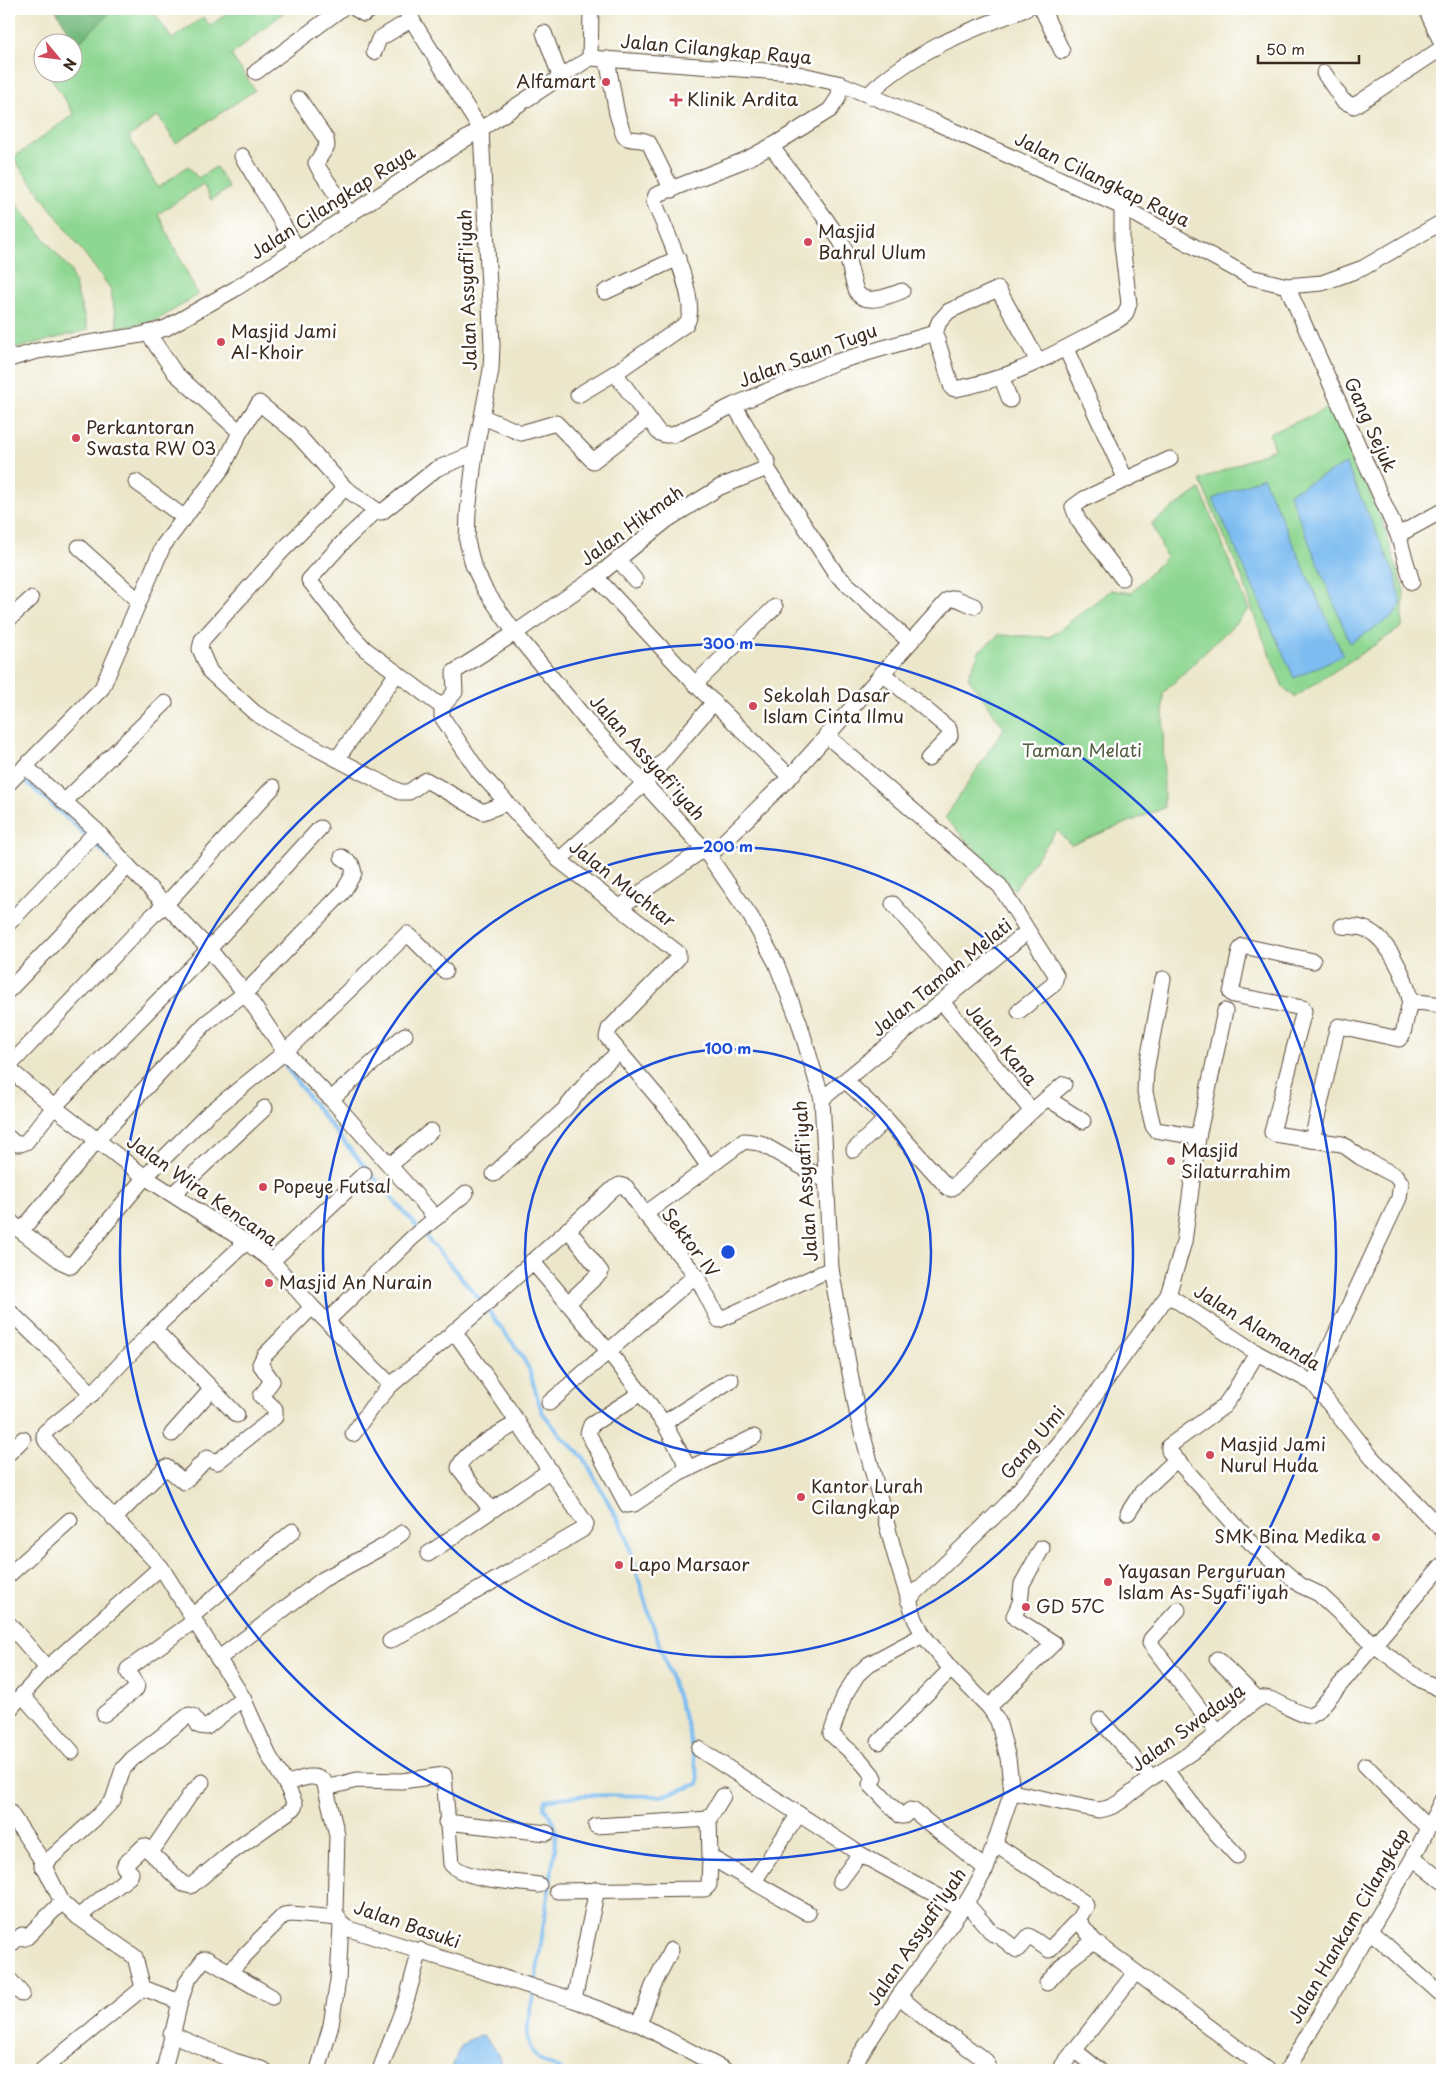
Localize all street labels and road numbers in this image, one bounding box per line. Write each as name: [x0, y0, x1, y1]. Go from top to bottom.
street label: Jalan Cilangkap Raya: [619, 27, 814, 70]
street label: Jalan Cilangkap Raya: [1011, 124, 1195, 233]
street label: Jalan Cilangkap Raya: [244, 138, 421, 265]
street label: Jalan Assyafi'iyah: [450, 209, 483, 371]
street label: Jalan Saun Tugu: [734, 316, 881, 393]
street label: Gang Sejuk: [1338, 373, 1404, 476]
street label: Jalan Hikmah: [574, 478, 688, 572]
street label: Jalan Assyafi'iyah: [584, 688, 712, 826]
street label: Jalan Muchtar: [564, 833, 682, 933]
street label: Jalan Taman Melati: [865, 911, 1017, 1042]
street label: Jalan Kana: [960, 997, 1045, 1091]
street label: Jalan Assyafi'iyah: [785, 1099, 824, 1263]
street label: Jalan Wira Kencana: [122, 1127, 284, 1253]
street label: Sektor IV: [656, 1201, 727, 1283]
street label: Jalan Alamanda: [1189, 1277, 1326, 1377]
street label: Gang Umi: [993, 1399, 1071, 1485]
street label: Jalan Swadaya: [1125, 1676, 1250, 1777]
street label: Jalan Hankam Cilangkap: [1280, 1822, 1415, 2028]
street label: Jalan Assyafi'Iyah: [859, 1862, 972, 2011]
street label: Jalan Basuki: [351, 1893, 464, 1954]

